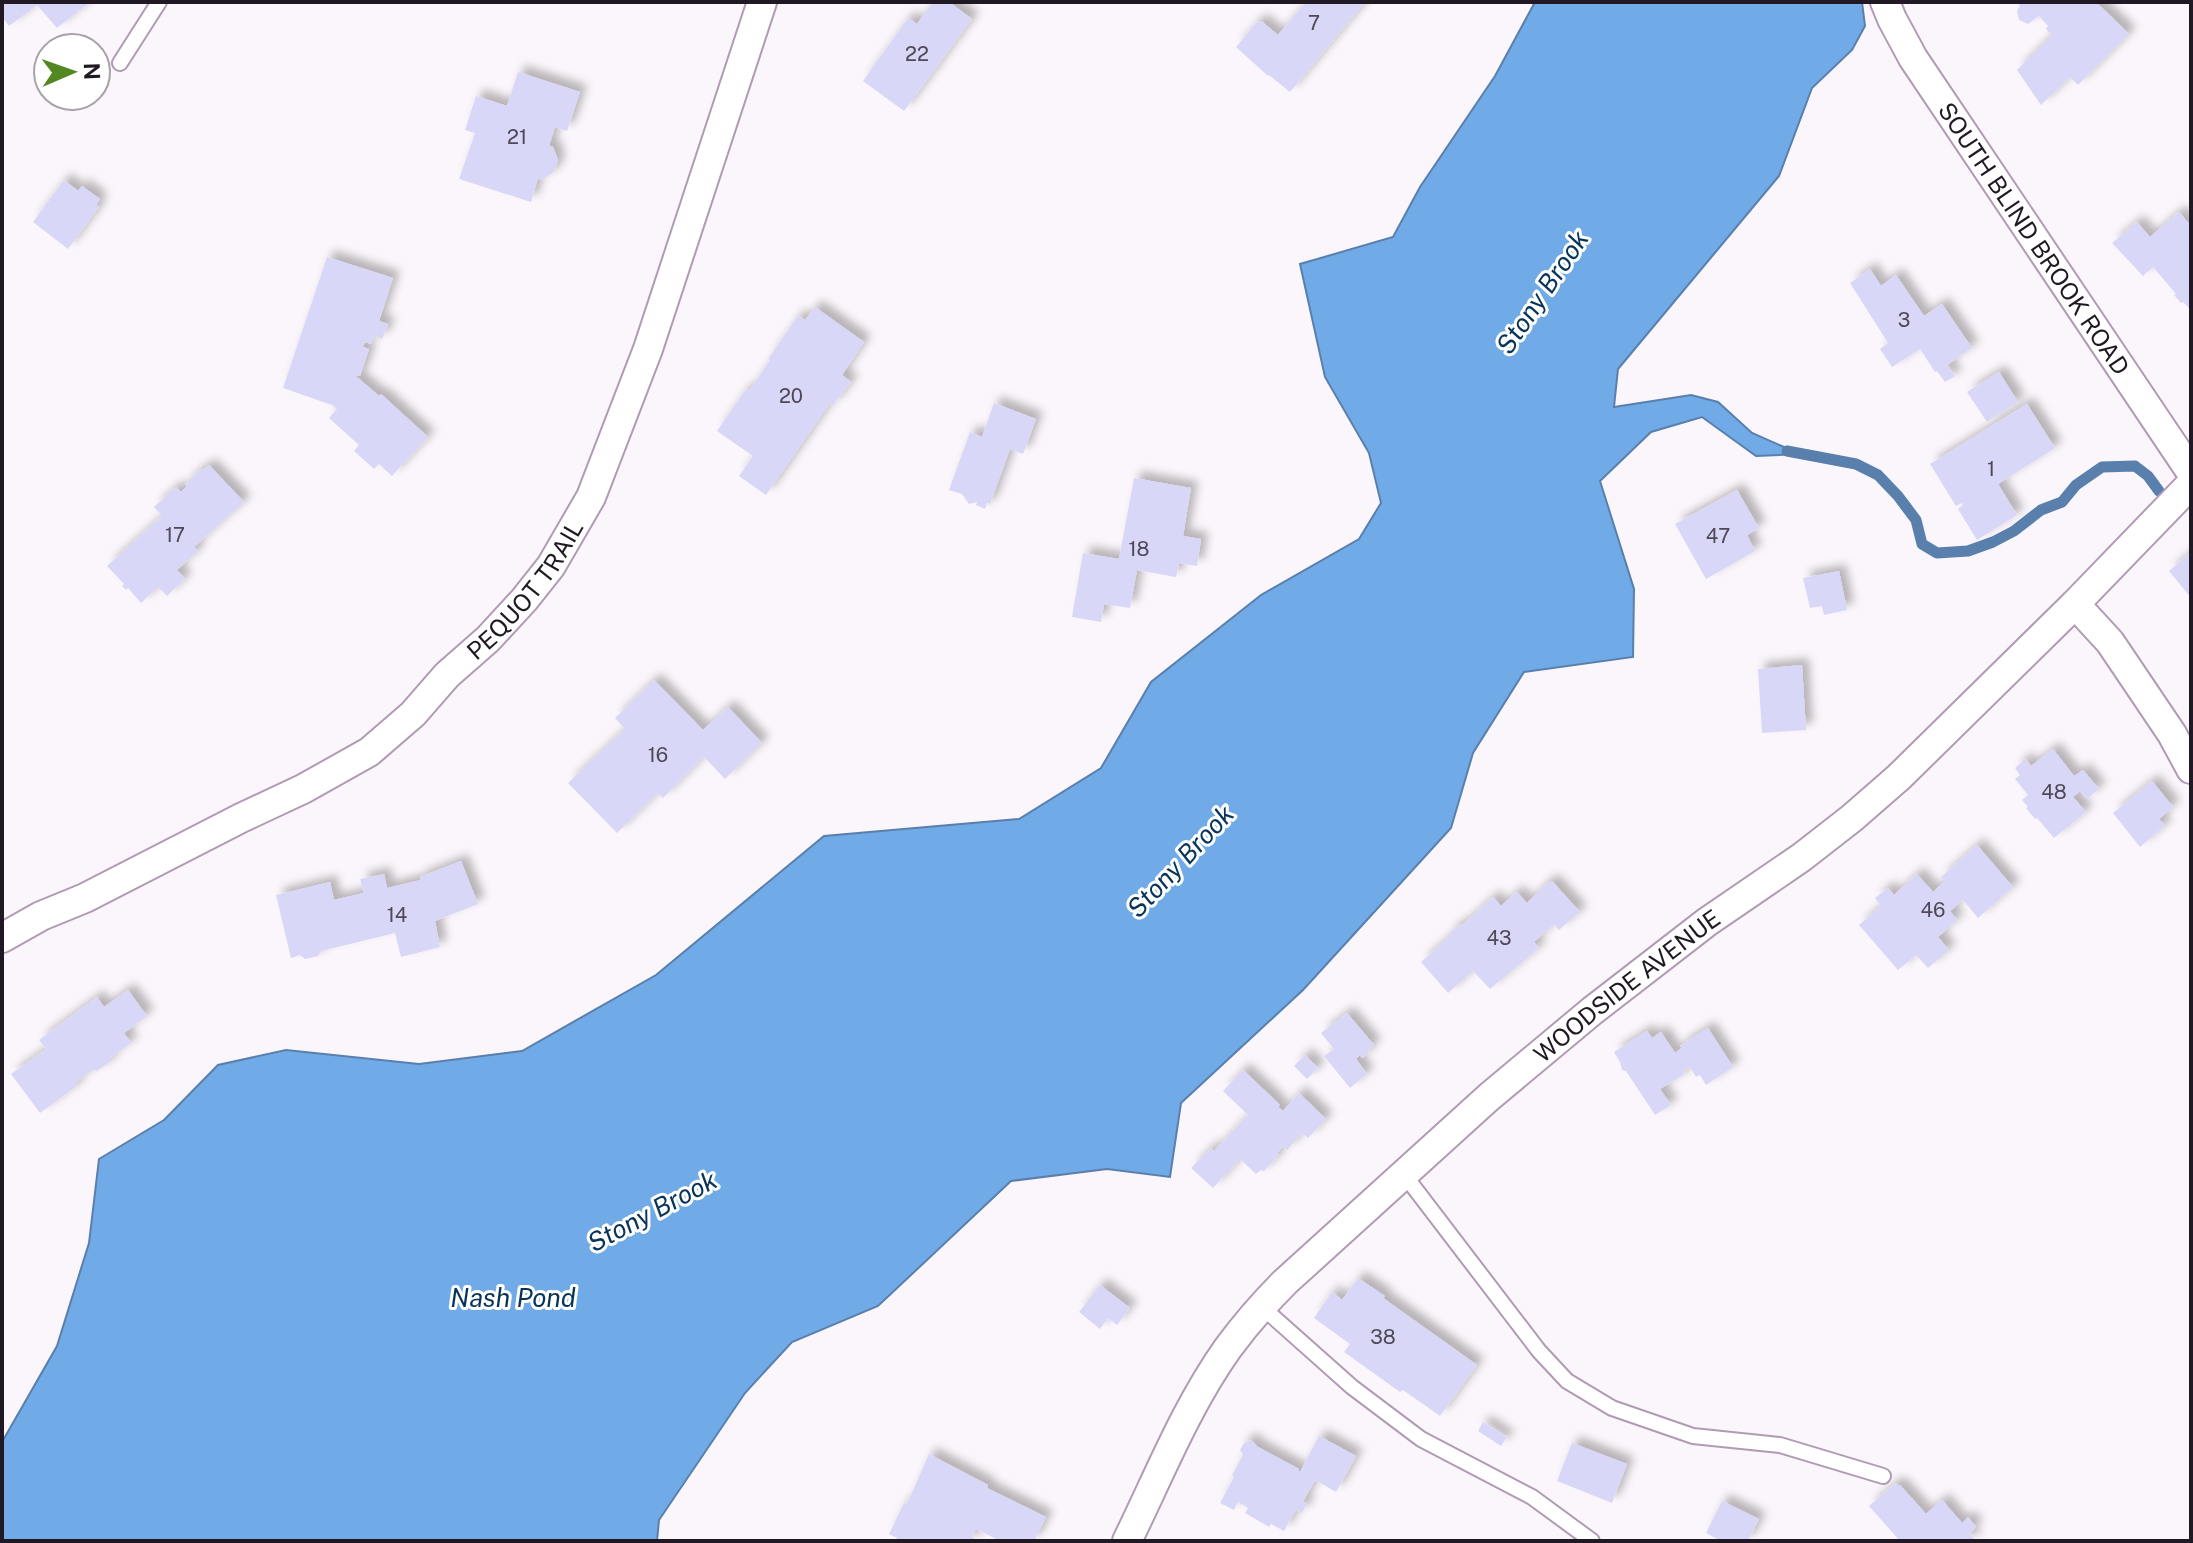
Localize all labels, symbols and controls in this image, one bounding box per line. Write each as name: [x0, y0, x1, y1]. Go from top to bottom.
house number: 7: [1308, 11, 1320, 35]
north arrow: [32, 32, 112, 112]
house number: 22: [905, 42, 929, 66]
text: N: [79, 62, 105, 80]
street label: SOUTH BLIND BROOK ROAD: [1933, 97, 2136, 380]
house number: 21: [507, 125, 527, 149]
water label: Stony Brook: [1489, 224, 1595, 360]
house number: 3: [1898, 308, 1910, 332]
house number: 20: [779, 384, 803, 408]
house number: 1: [1987, 457, 1995, 481]
street label: PEQUOT TRAIL: [461, 515, 589, 665]
house number: 17: [165, 523, 185, 547]
house number: 47: [1706, 524, 1730, 548]
house number: 18: [1128, 537, 1150, 561]
house number: 16: [648, 743, 668, 767]
house number: 48: [2041, 780, 2067, 804]
water label: Stony Brook: [1120, 798, 1240, 924]
house number: 46: [1920, 898, 1946, 922]
house number: 14: [387, 903, 407, 927]
street label: WOODSIDE AVENUE: [1528, 903, 1725, 1068]
house number: 43: [1486, 926, 1512, 950]
water label: Stony Brook: [582, 1164, 722, 1258]
water label: Nash Pond: [450, 1282, 576, 1313]
house number: 38: [1370, 1325, 1396, 1349]

